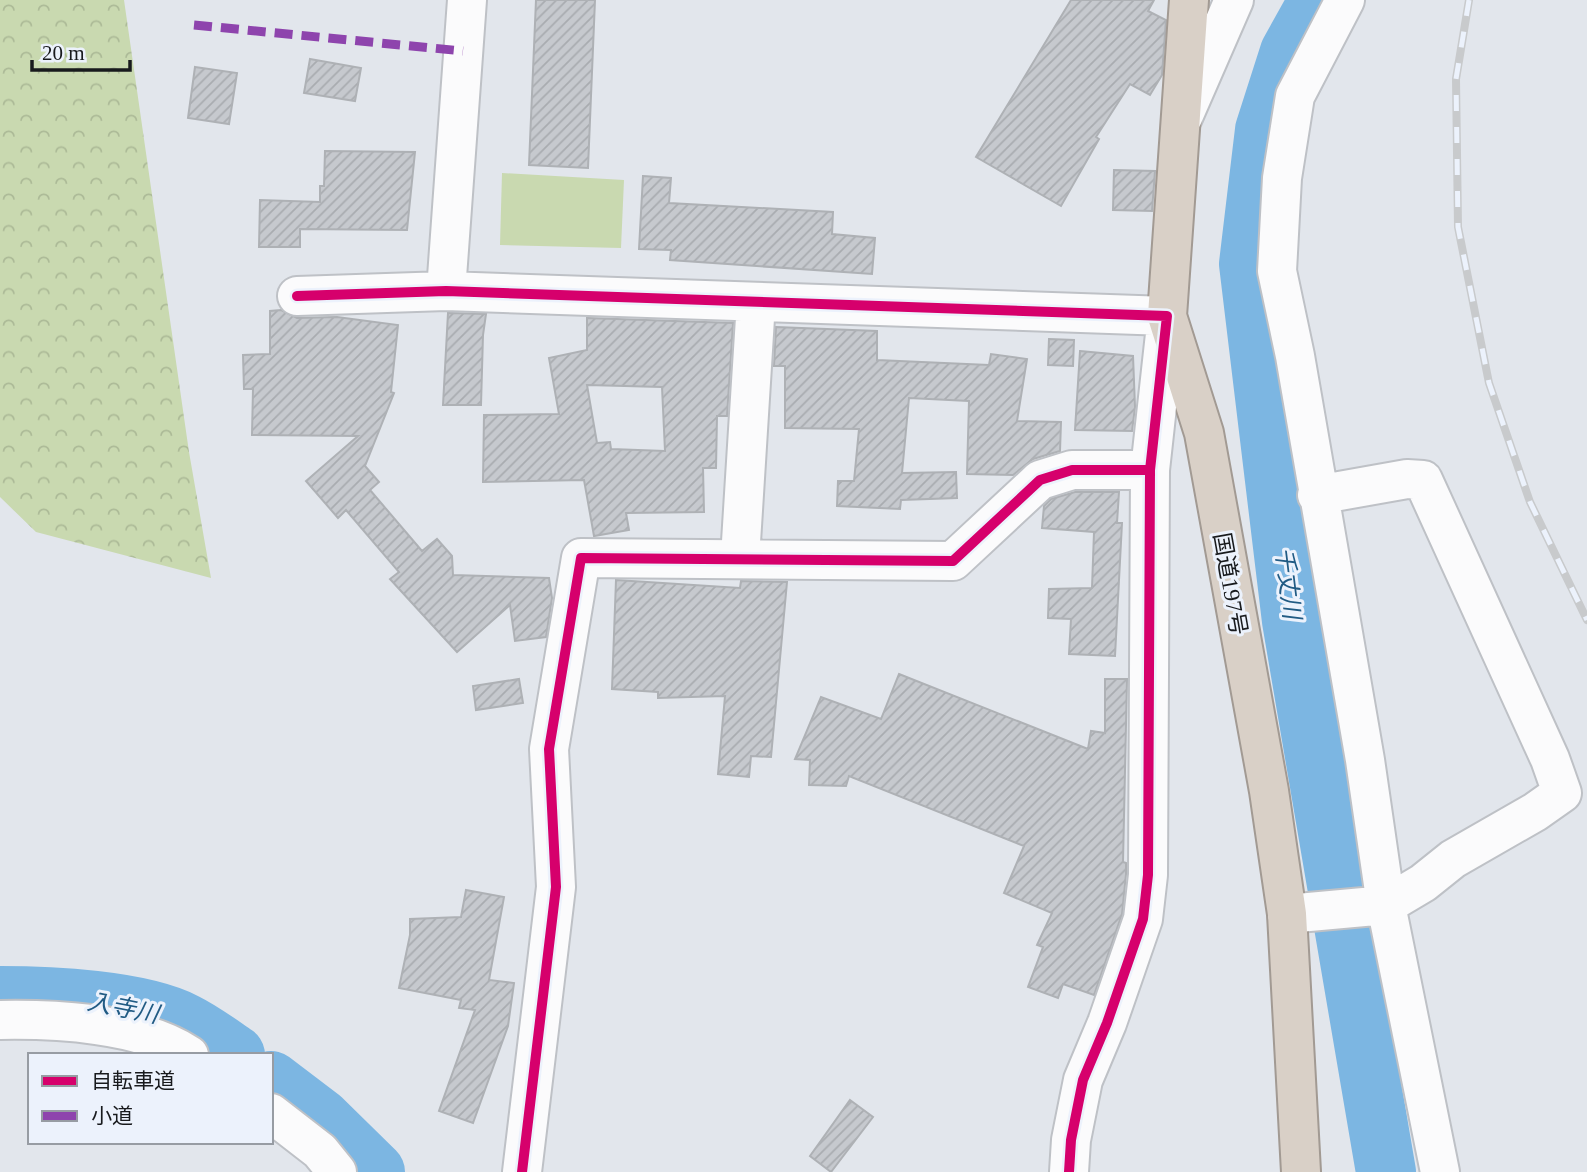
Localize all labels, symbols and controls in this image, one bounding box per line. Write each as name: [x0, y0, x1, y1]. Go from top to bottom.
scale bar: [32, 28, 130, 72]
text: 20 m: [42, 41, 85, 65]
street label: 国道197号: [1209, 531, 1251, 637]
water label: 千丈川: [1271, 546, 1306, 623]
water label: 入寺川: [85, 988, 164, 1028]
legend: [28, 1053, 273, 1144]
text: 自転車道: [91, 1069, 175, 1093]
text: 小道: [91, 1104, 133, 1128]

